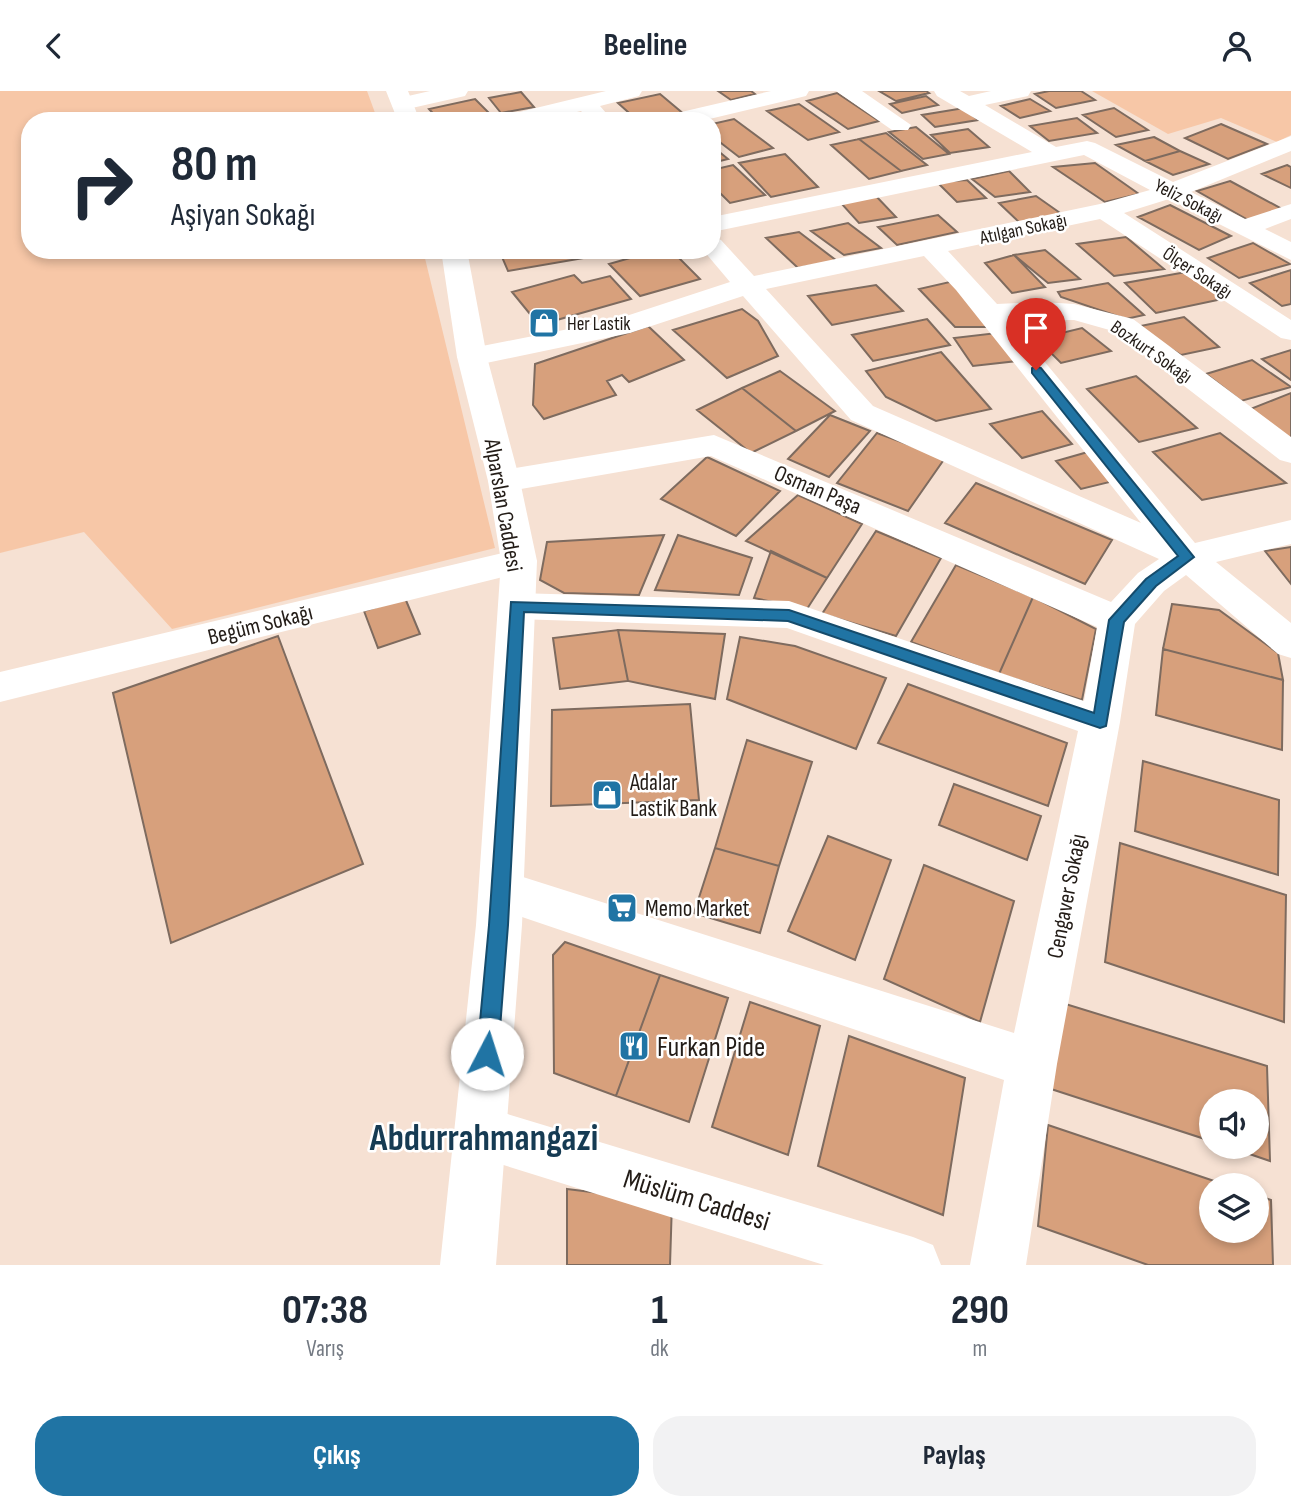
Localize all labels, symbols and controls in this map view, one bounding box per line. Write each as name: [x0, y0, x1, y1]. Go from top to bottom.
text: Beeline: [604, 26, 687, 65]
icon: back: [35, 27, 73, 65]
icon: person: [1218, 27, 1256, 65]
text: 80 m: [171, 136, 258, 195]
icon: right: [56, 140, 147, 231]
street label: Yeliz Sokağı: [1150, 174, 1226, 228]
text: Aşiyan Sokağı: [171, 196, 315, 235]
street label: Atılgan Sokağı: [977, 209, 1069, 250]
street label: Ölçer Sokağı: [1158, 242, 1236, 304]
pin: [1006, 298, 1066, 370]
shop icon: Her Lastik: [527, 306, 561, 340]
icon: arrive: [1017, 309, 1055, 347]
place label: Her Lastik: [567, 313, 631, 336]
street label: Bozkurt Sokağı: [1106, 316, 1196, 389]
street label: Alparslan Caddesi: [477, 436, 528, 574]
street label: Osman Paşa: [770, 459, 865, 521]
street label: Begüm Sokağı: [205, 598, 316, 652]
place label: Adalar Lastik Bank: [629, 769, 717, 823]
shop icon: Adalar Lastik Bank: [590, 778, 624, 812]
street label: Cengaver Sokağı: [1041, 832, 1093, 961]
supermarket icon: Memo Market: [605, 891, 639, 925]
place label: Memo Market: [645, 895, 750, 923]
position arrow: [450, 1017, 524, 1091]
restaurant icon: Furkan Pide: [617, 1029, 651, 1063]
place label: Furkan Pide: [657, 1031, 765, 1064]
map controls: [1199, 1089, 1269, 1243]
button: sound: [1199, 1089, 1269, 1159]
district label: Abdurrahmangazi: [369, 1117, 598, 1161]
street label: Müslüm Caddesi: [619, 1163, 774, 1238]
button: layers: [1199, 1173, 1269, 1243]
text: 07:38: [282, 1285, 368, 1336]
text: 1: [651, 1285, 668, 1336]
text: 290: [951, 1285, 1009, 1336]
text: Varış: [306, 1335, 344, 1363]
text: dk: [650, 1335, 669, 1363]
text: m: [972, 1335, 987, 1363]
button: Çıkış: [35, 1416, 639, 1496]
button: Paylaş: [653, 1416, 1256, 1496]

